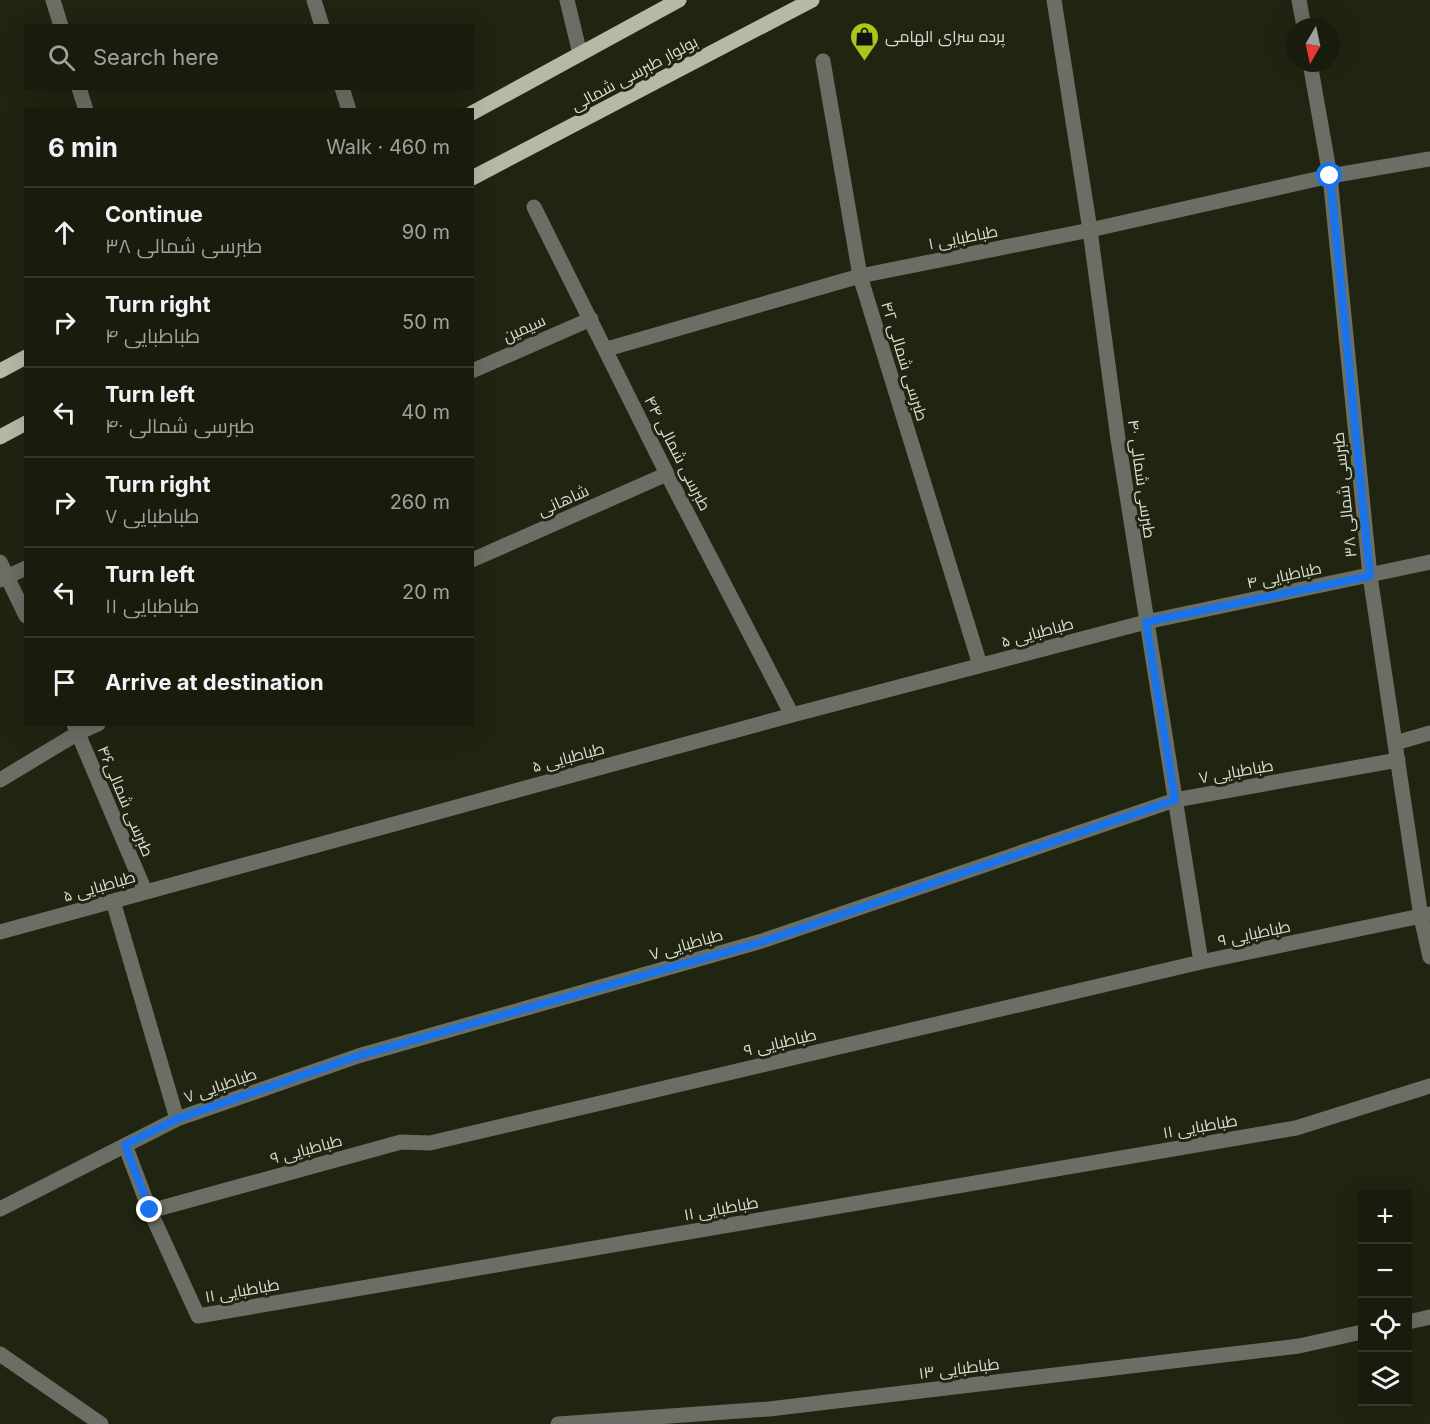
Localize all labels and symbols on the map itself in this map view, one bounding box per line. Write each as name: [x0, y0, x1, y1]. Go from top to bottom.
north arrow: [1286, 18, 1340, 72]
shop icon: پرده سرای الهامی: [848, 20, 880, 62]
place label: پرده سرای الهامی: [885, 26, 1006, 48]
street label: بولوار طبرسی شمالی: [567, 31, 701, 116]
route start: [1316, 162, 1342, 188]
street label: طباطبایی ۱: [926, 220, 1000, 255]
street label: طبرسی شمالی ۴۲: [876, 299, 933, 424]
street label: سیمین: [500, 310, 549, 347]
street label: طبرسی شمالی ۴۴: [640, 392, 716, 514]
street label: طبرسی شمالی ۴۰: [1123, 418, 1160, 540]
street label: طبرسی شمالی ۳۸: [1327, 431, 1362, 559]
street label: شاهانی: [534, 480, 592, 521]
street label: طباطبایی ۴: [1245, 557, 1324, 594]
street label: طباطبایی ۵: [999, 613, 1076, 652]
street label: طباطبایی ۵: [530, 738, 607, 777]
street label: طبرسی شمالی۴۶: [93, 742, 158, 860]
street label: طباطبایی ۷: [1197, 755, 1275, 788]
street label: طباطبایی ۵: [61, 866, 138, 907]
street label: طباطبایی ۹: [1216, 916, 1292, 951]
street label: طباطبایی ۷: [647, 924, 725, 965]
street label: طباطبایی ۹: [742, 1024, 818, 1061]
street label: طباطبایی ۷: [181, 1063, 259, 1108]
street label: طباطبایی ۱۱: [1161, 1110, 1239, 1143]
street label: طباطبایی ۹: [268, 1130, 345, 1169]
street label: طباطبایی ۱۱: [682, 1192, 760, 1225]
route end: [136, 1196, 162, 1222]
street label: طباطبایی ۱۱: [203, 1274, 281, 1307]
street label: طباطبایی ۱۳: [917, 1353, 1001, 1384]

